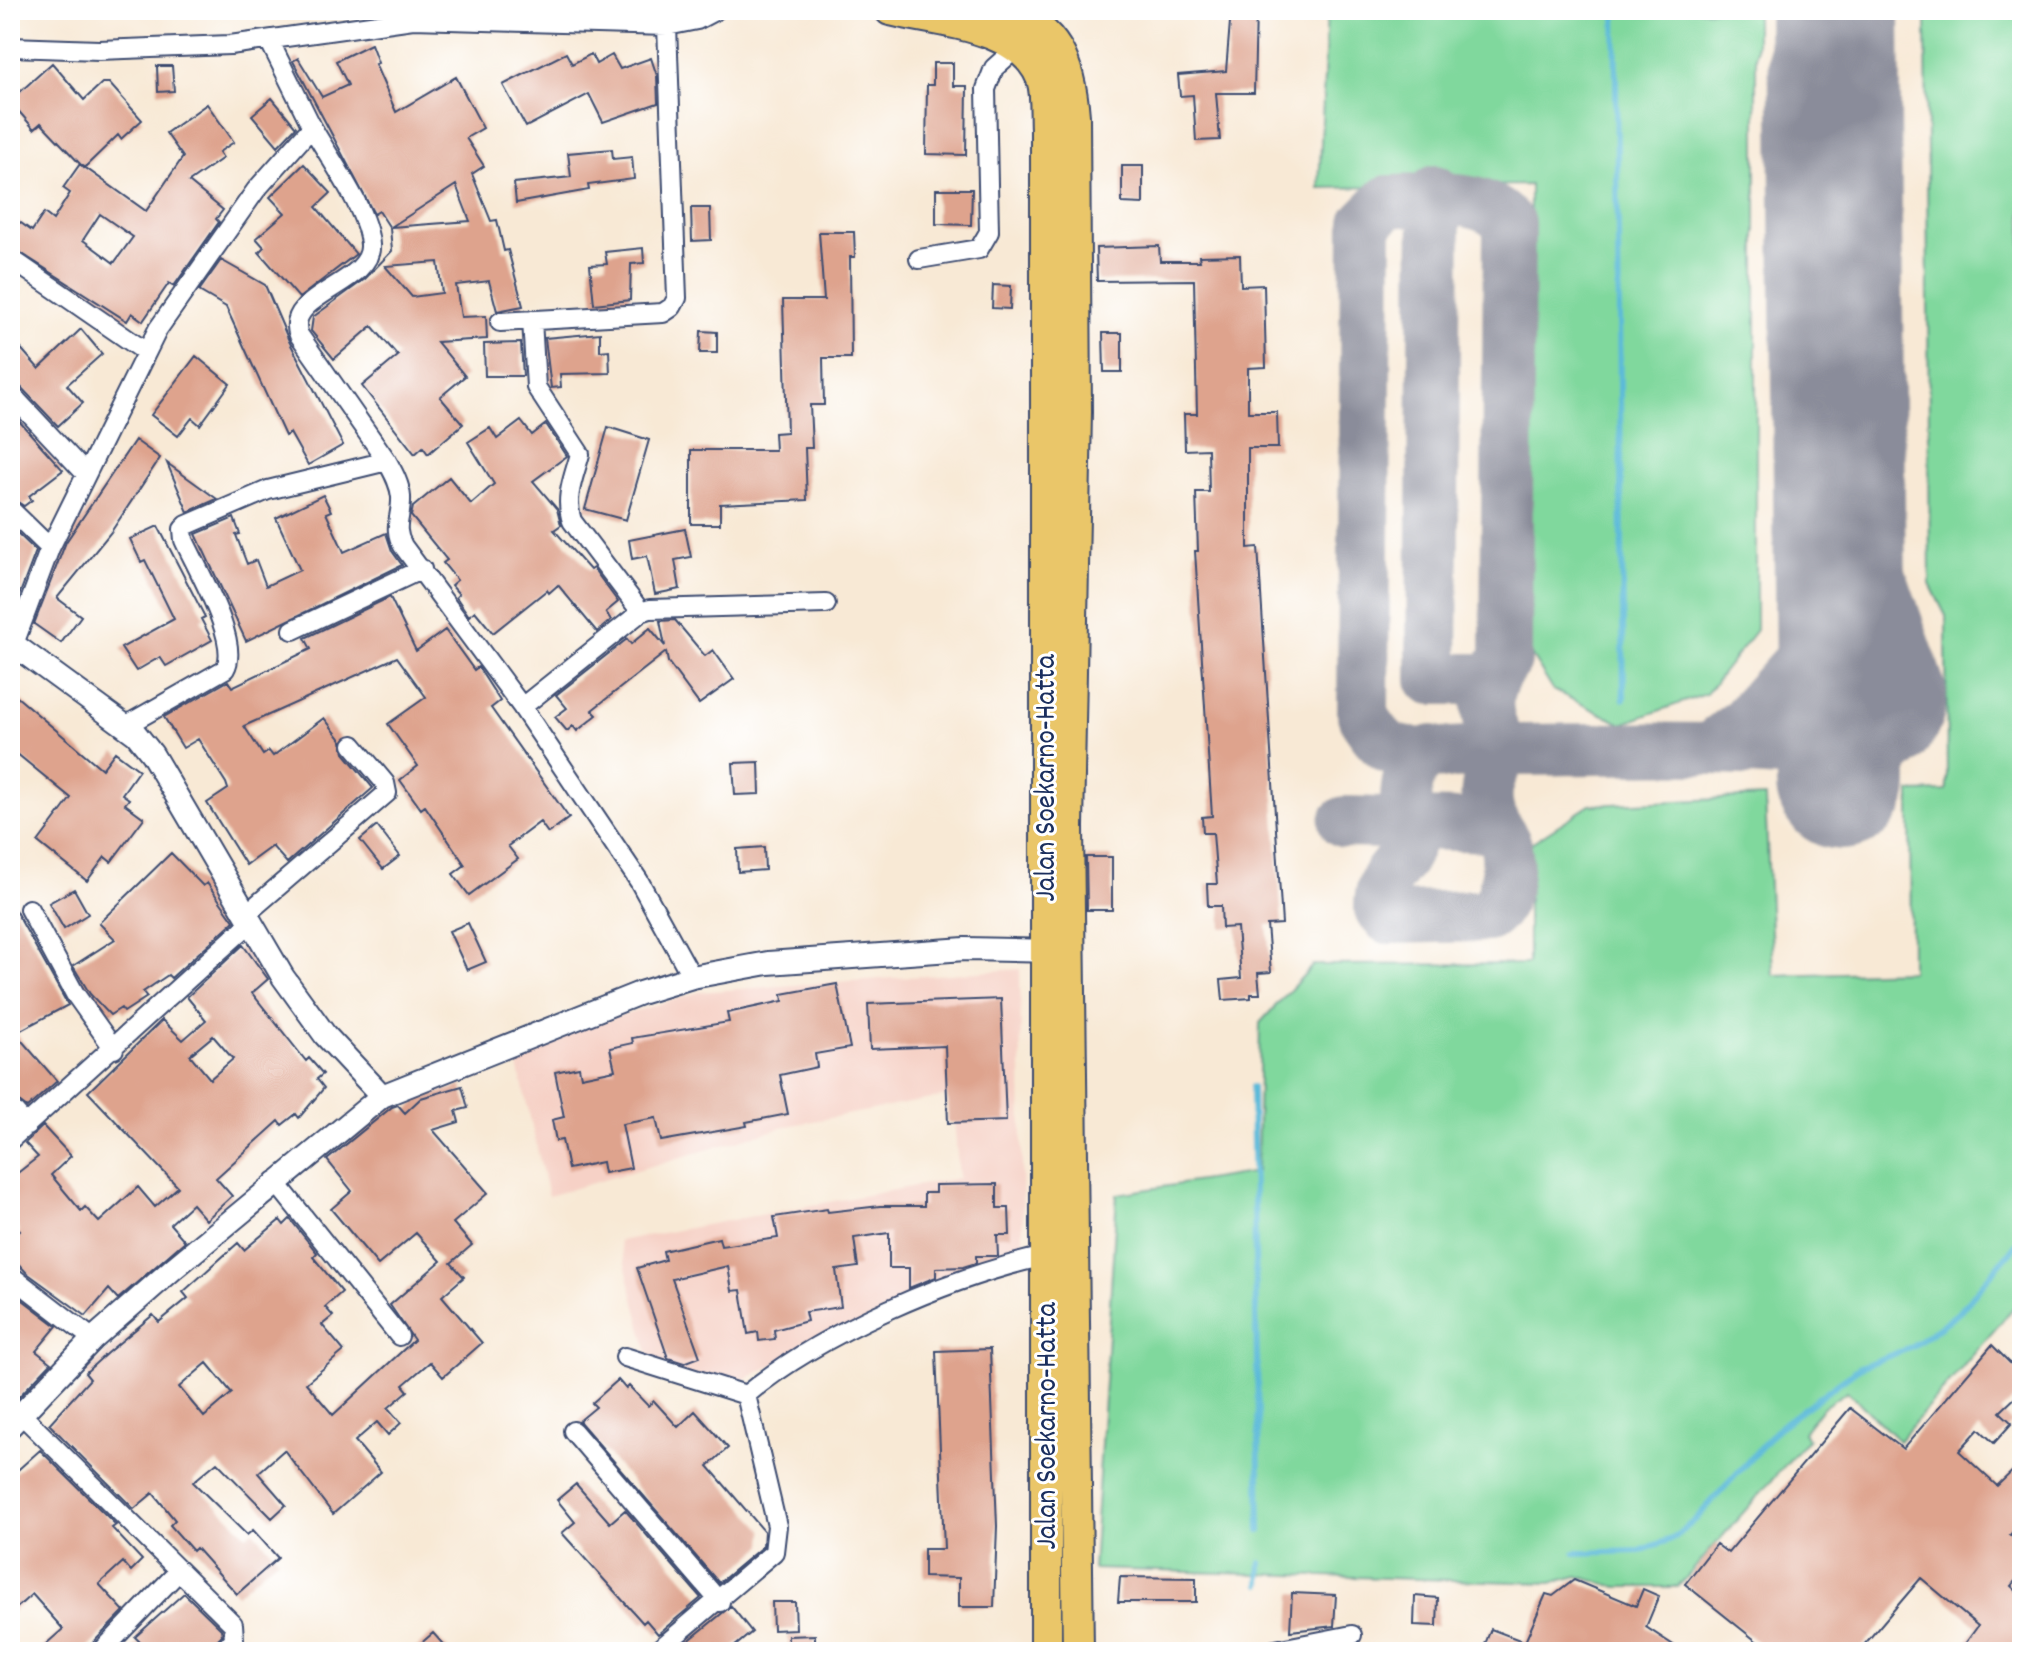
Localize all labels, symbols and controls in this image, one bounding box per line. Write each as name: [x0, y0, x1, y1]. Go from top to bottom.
street label: Jalan Soekarno-Hatta: [1027, 653, 1070, 902]
street label: Jalan Soekarno-Hatta: [1028, 1301, 1071, 1550]

